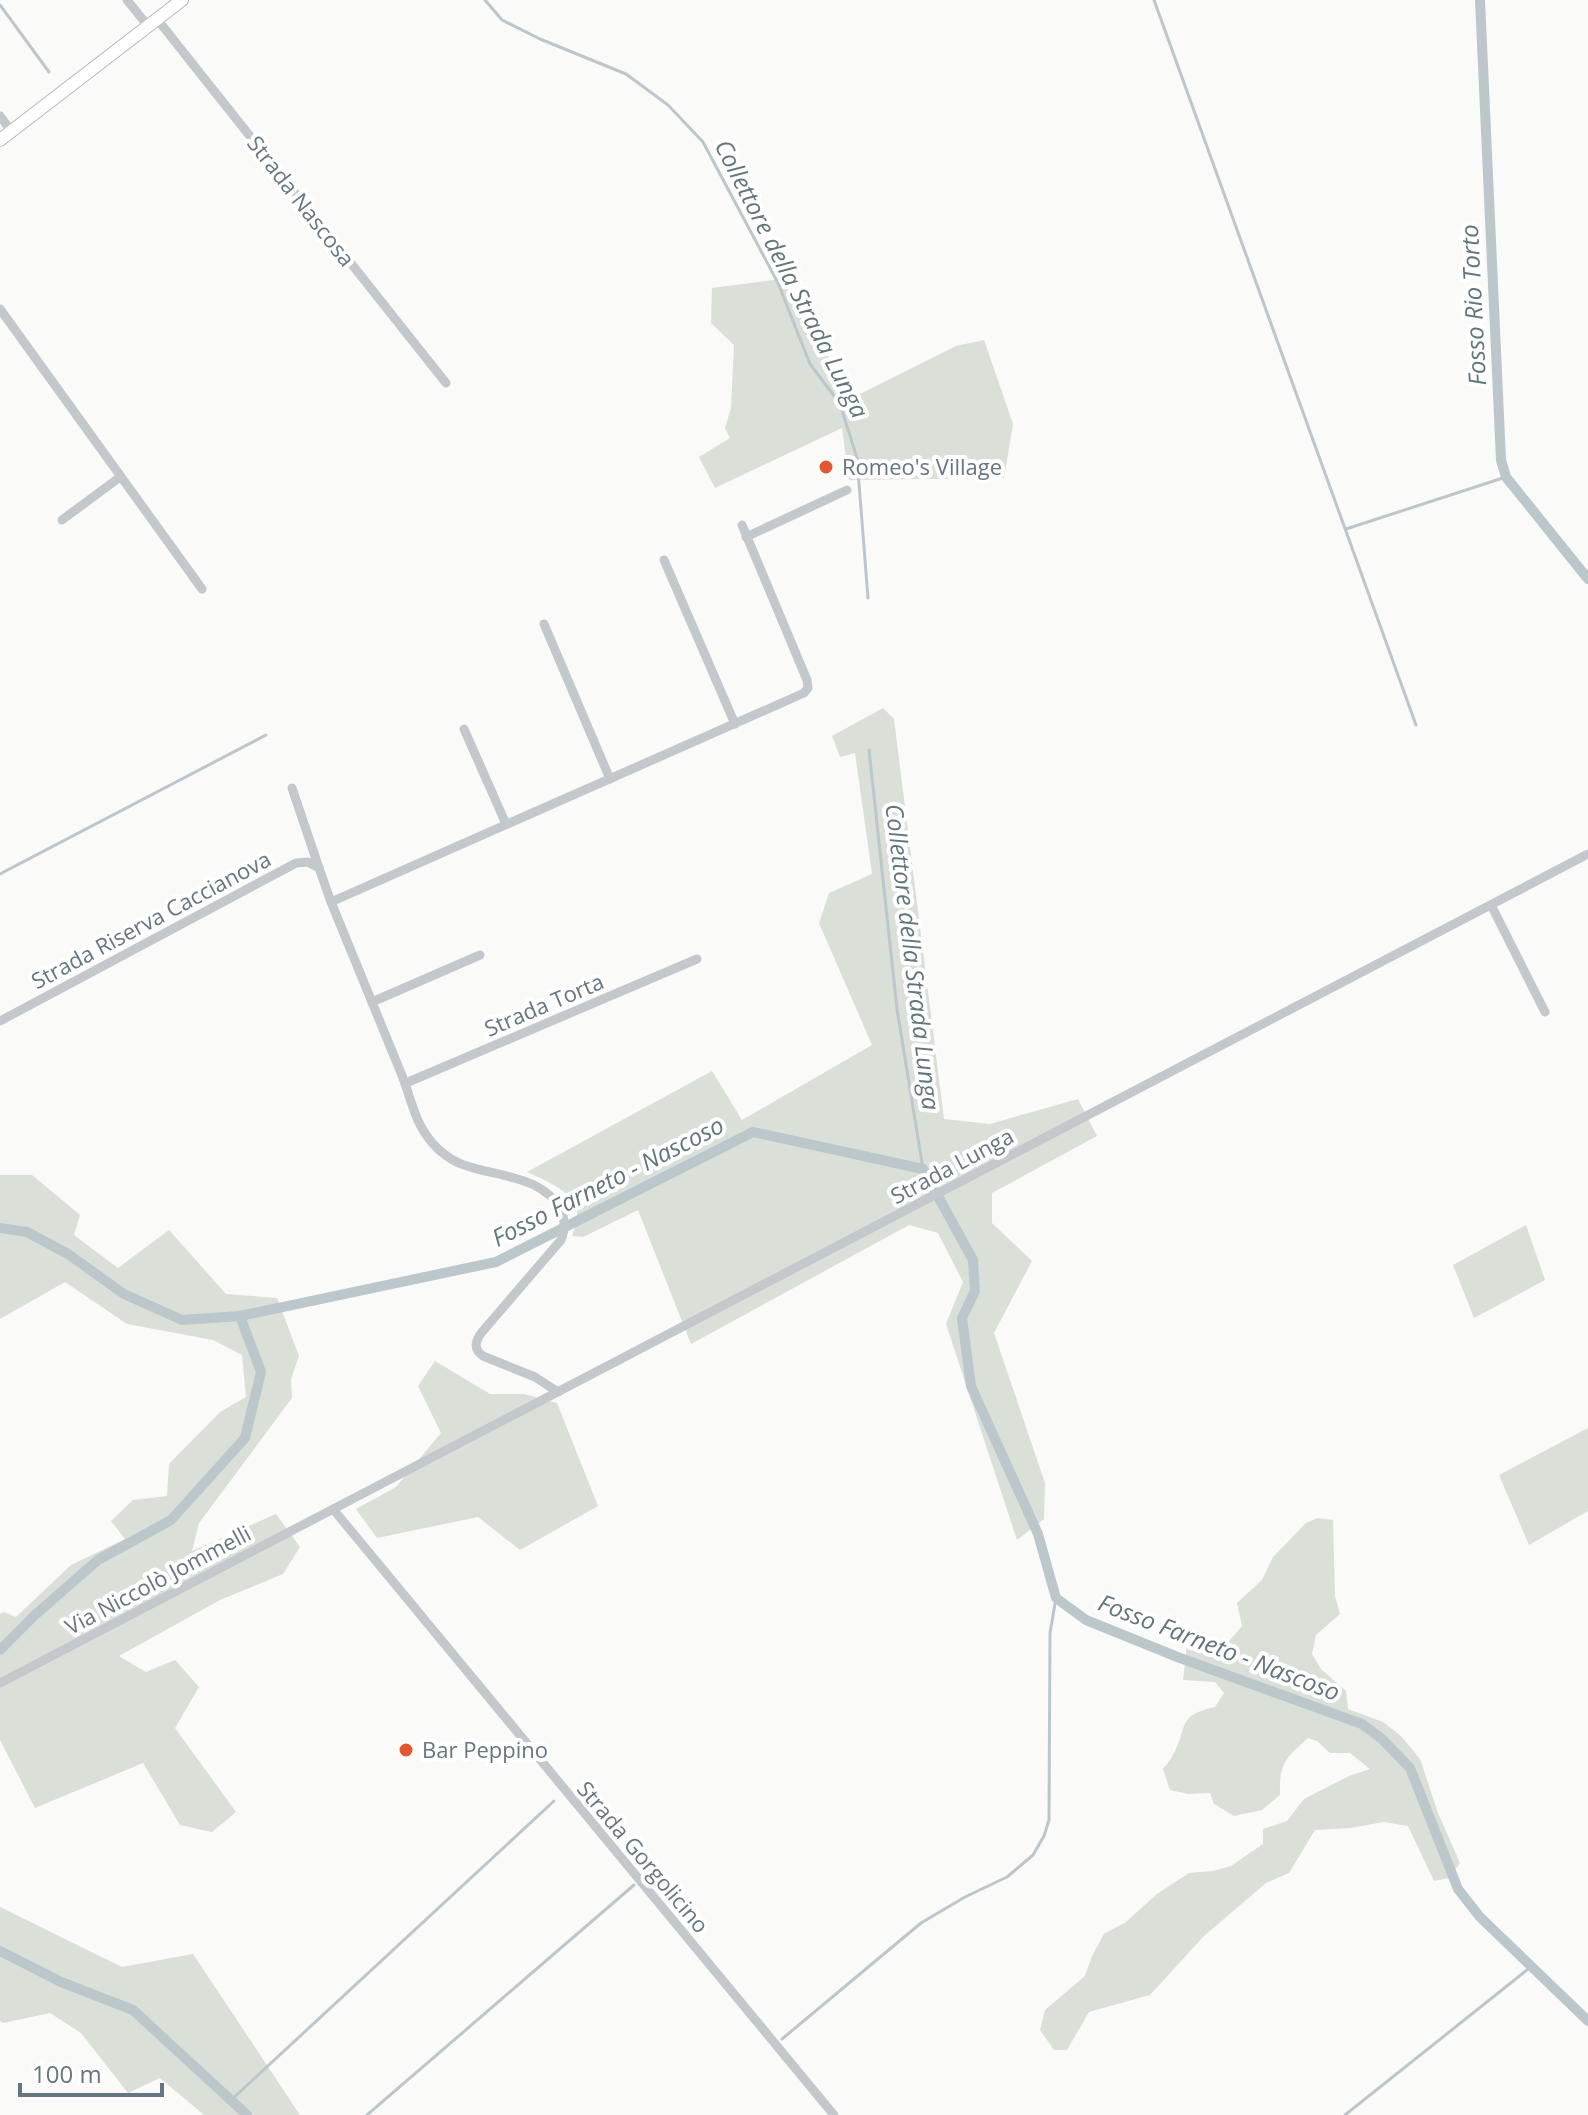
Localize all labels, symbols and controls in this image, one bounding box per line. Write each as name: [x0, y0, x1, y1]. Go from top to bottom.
street label: Strada Nascosa: [241, 129, 362, 272]
water label: Collettore della Strada Lunga: [708, 133, 877, 424]
water label: Fosso Rio Torto: [1452, 224, 1493, 387]
place label: Romeo's Village: [842, 451, 1002, 481]
marker: Romeo's Village: [817, 458, 835, 476]
water label: Collettore della Strada Lunga: [878, 802, 949, 1112]
street label: Strada Riserva Caccianova: [25, 843, 276, 995]
street label: Strada Torta: [479, 965, 608, 1043]
water label: Fosso Farneto - Nascoso: [486, 1108, 729, 1254]
street label: Strada Lunga: [885, 1120, 1018, 1210]
street label: Via Niccolò Jommelli: [59, 1517, 256, 1641]
water label: Fosso Farneto - Nascoso: [1094, 1585, 1345, 1708]
place label: Bar Peppino: [422, 1734, 548, 1764]
marker: Bar Peppino: [397, 1741, 415, 1759]
street label: Strada Gorgolicino: [571, 1774, 716, 1939]
scale bar: [20, 2047, 162, 2097]
text: 100 m: [32, 2057, 102, 2090]

